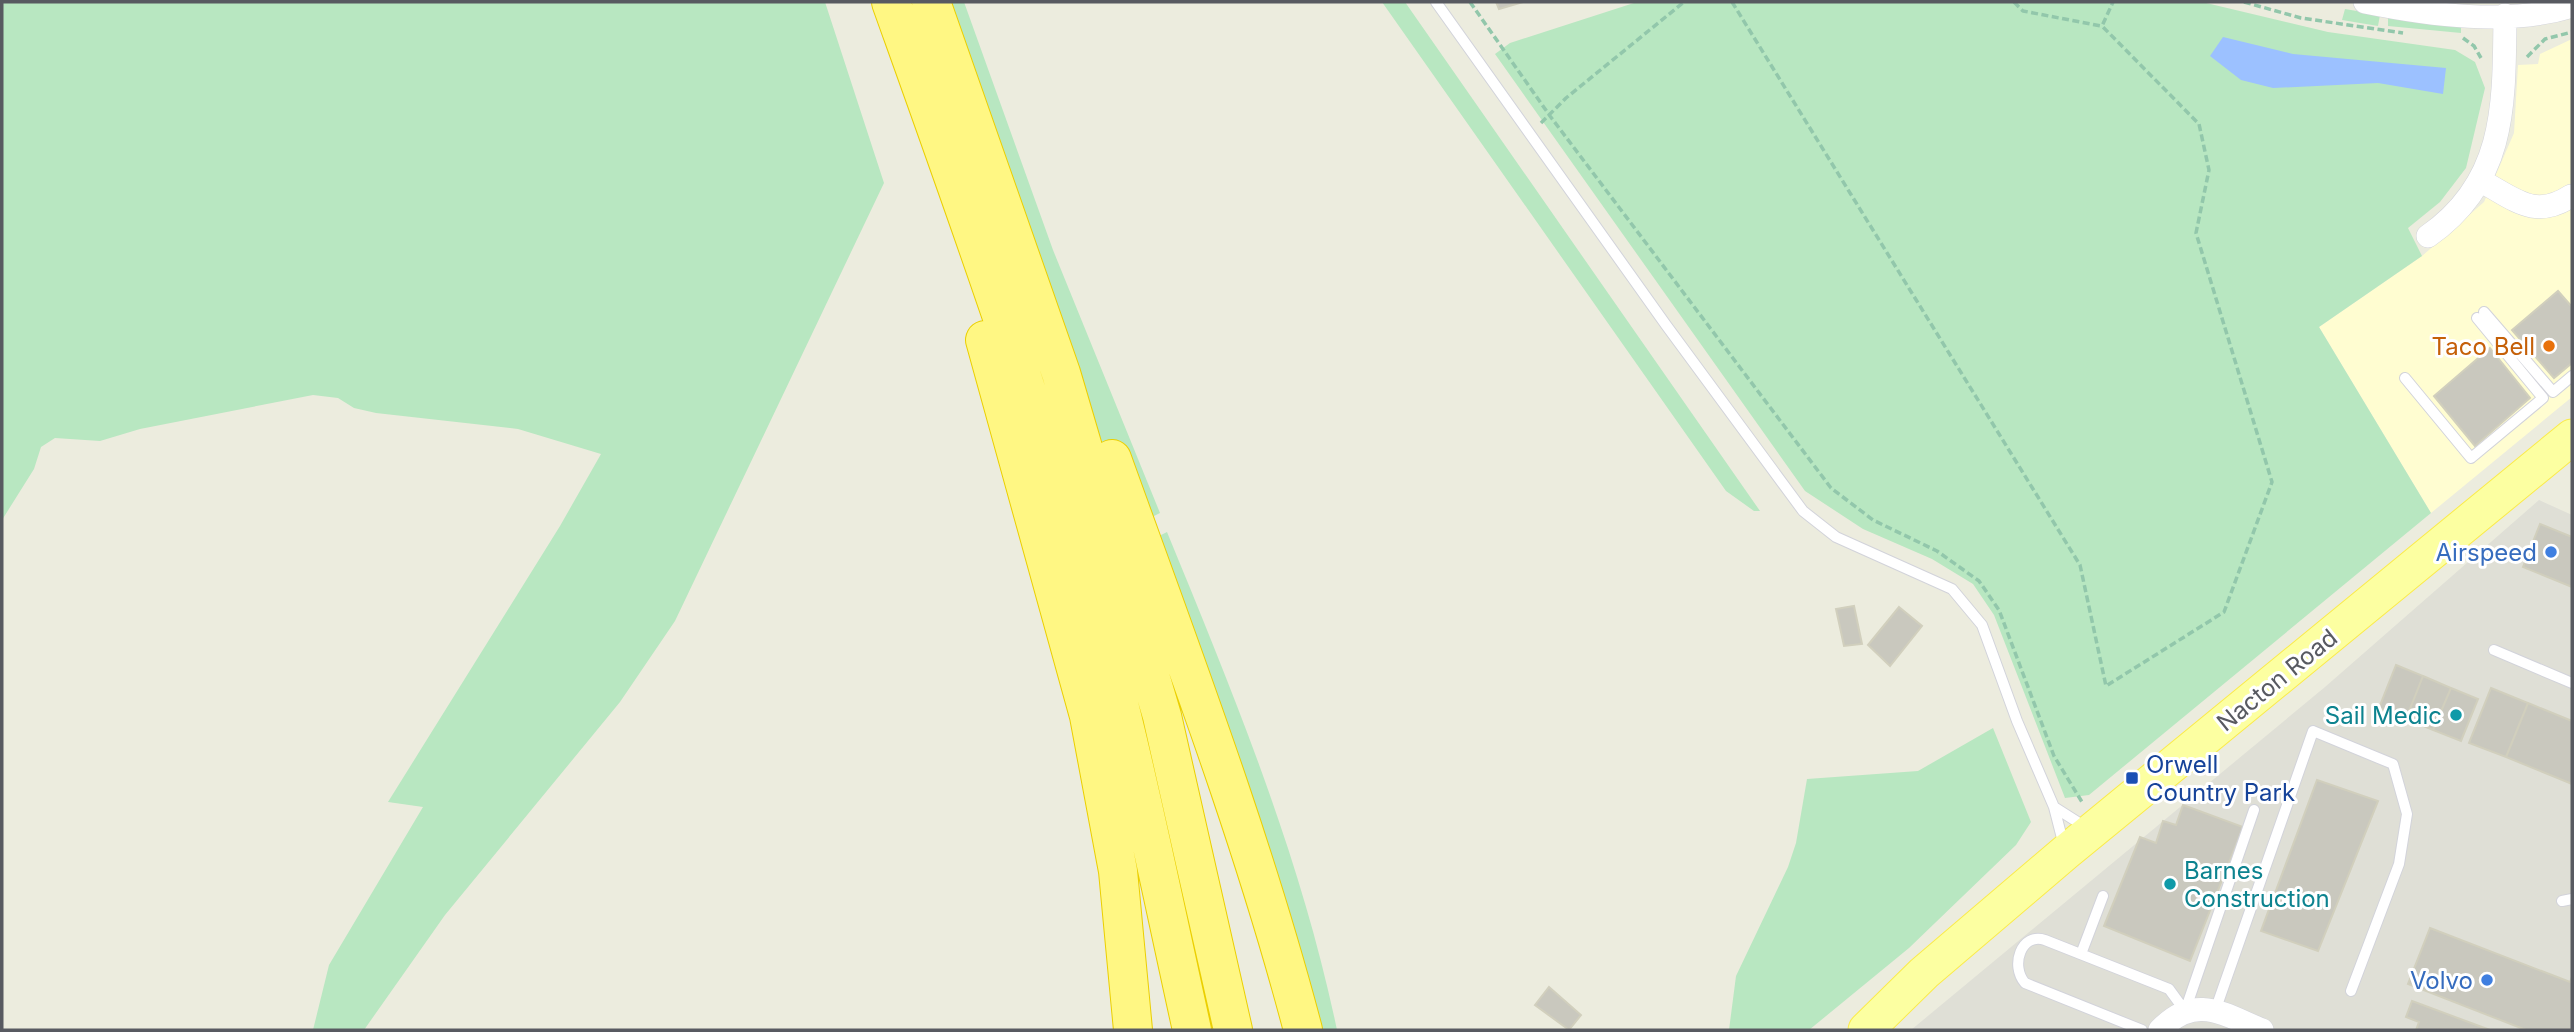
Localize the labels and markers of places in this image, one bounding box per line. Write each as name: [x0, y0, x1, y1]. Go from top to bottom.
place label: Taco Bell: [2432, 332, 2535, 361]
marker: Taco Bell: [2541, 338, 2557, 354]
place label: Airspeed: [2435, 538, 2537, 567]
marker: Airspeed: [2543, 544, 2559, 560]
place label: Sail Medic: [2325, 701, 2442, 730]
marker: Sail Medic: [2448, 707, 2464, 723]
place label: Orwell Country Park: [2146, 750, 2295, 807]
marker: Orwell Country Park: [2124, 770, 2140, 786]
place label: Barnes Construction: [2184, 856, 2330, 913]
marker: Barnes Construction: [2162, 876, 2178, 892]
place label: Volvo: [2410, 966, 2473, 995]
marker: Volvo: [2479, 972, 2495, 988]

